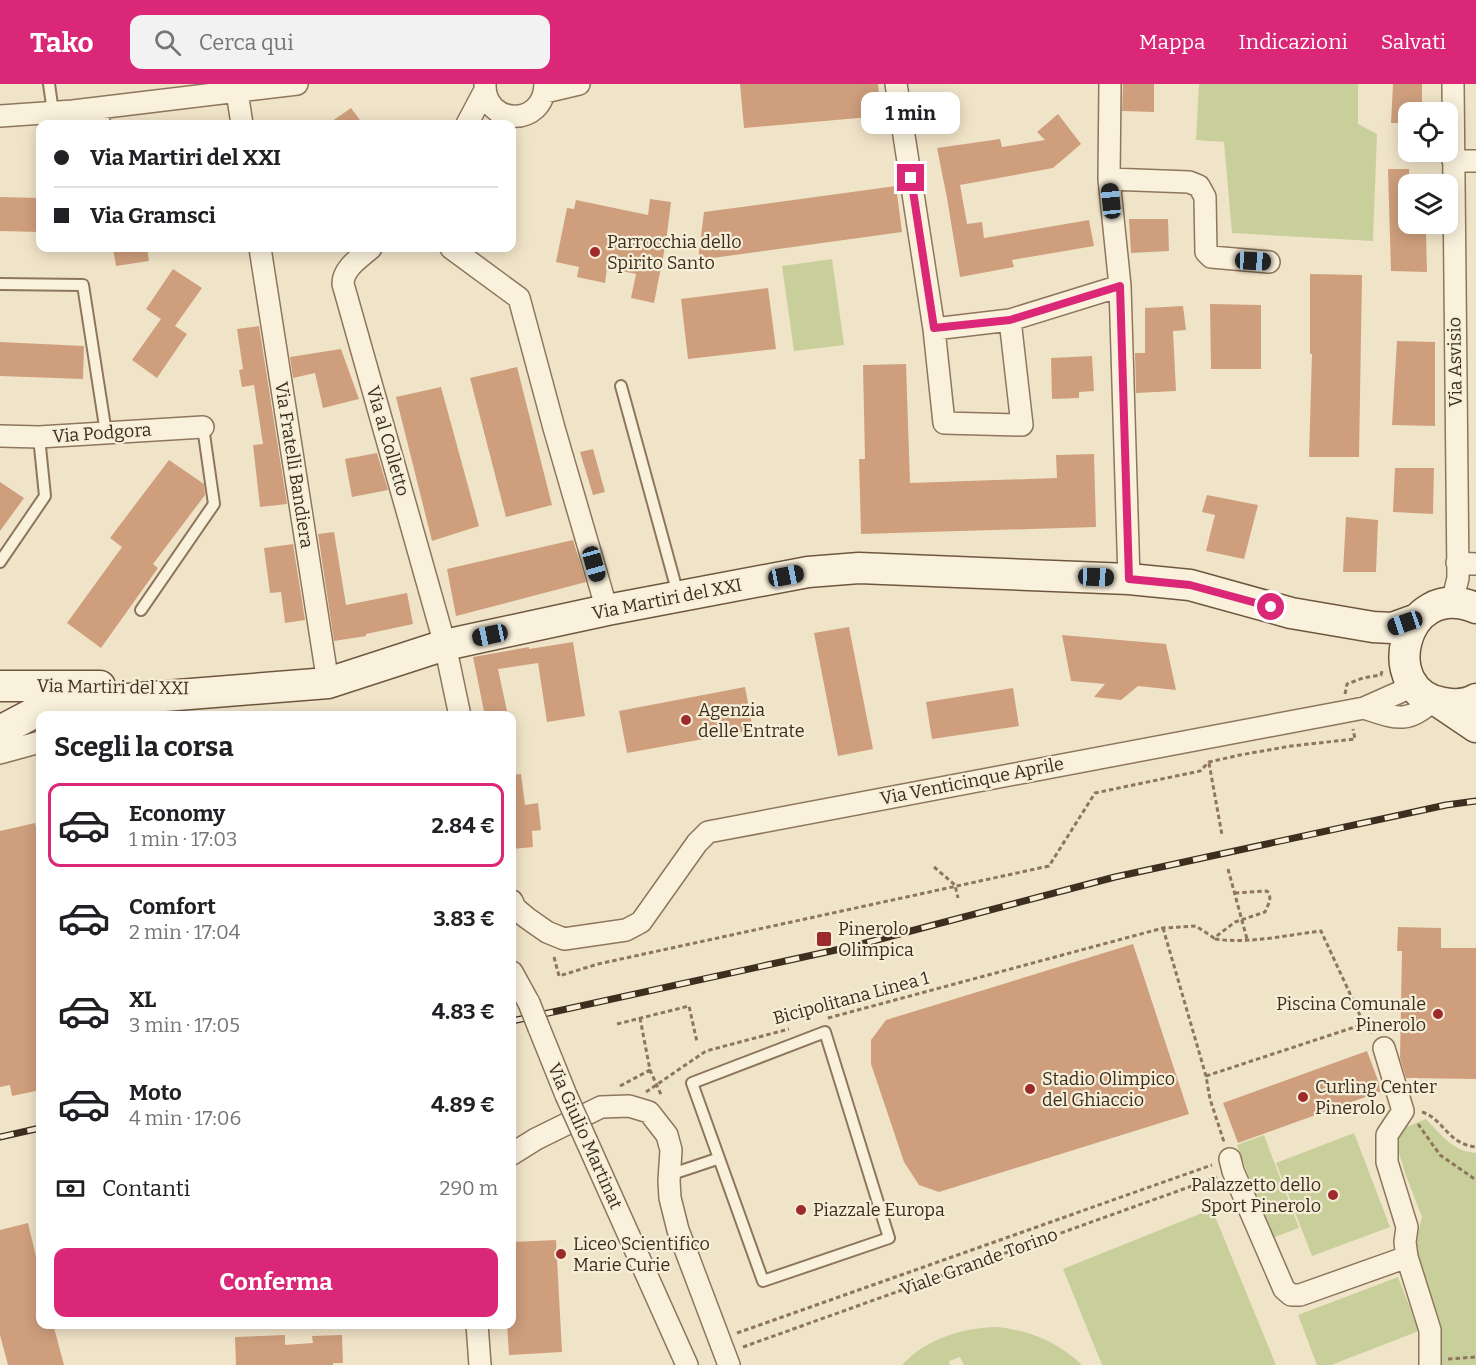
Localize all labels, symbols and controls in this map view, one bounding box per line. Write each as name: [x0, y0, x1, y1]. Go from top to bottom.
search box: [130, 15, 550, 69]
text: Tako: [30, 26, 94, 59]
icon: search: [151, 26, 184, 59]
text: Cerca qui: [199, 29, 294, 56]
text: Mappa: [1139, 29, 1205, 55]
text: Indicazioni: [1238, 29, 1348, 55]
text: Salvati: [1381, 29, 1446, 55]
callout: 1 min: [862, 91, 960, 133]
text: 1 min: [885, 101, 936, 125]
map controls: [1398, 102, 1458, 234]
button: locate: [1398, 102, 1458, 162]
text: Via Martiri del XXI: [90, 144, 281, 171]
route end: [897, 164, 924, 191]
button: layers: [1398, 174, 1458, 234]
car: [1100, 182, 1122, 220]
text: Via Gramsci: [90, 202, 216, 229]
place label: Parrocchia dello Spirito Santo: [607, 231, 742, 274]
marker: Parrocchia dello Spirito Santo: [588, 245, 602, 259]
car: [1235, 251, 1271, 271]
street label: Via Asvisio: [1443, 317, 1467, 407]
street label: Via Fratelli Bandiera: [270, 380, 318, 550]
street label: Via al Colletto: [362, 383, 414, 499]
street label: Via Podgora: [52, 419, 152, 447]
car: [580, 544, 608, 584]
car: [767, 564, 805, 588]
car: [1078, 567, 1114, 587]
street label: Via Martiri del XXI: [590, 574, 744, 624]
route start: [1257, 593, 1284, 620]
car: [1385, 609, 1425, 637]
car: [471, 622, 509, 648]
street label: Via Martiri del XXI: [37, 675, 189, 699]
place label: Agenzia delle Entrate: [698, 699, 805, 742]
marker: Agenzia delle Entrate: [679, 713, 693, 727]
text: Scegli la corsa: [54, 731, 234, 763]
street label: Via Venticinque Aprile: [878, 752, 1066, 810]
icon: car: [57, 798, 111, 852]
text: Economy: [129, 800, 225, 827]
text: 2.84 €: [432, 812, 495, 839]
text: 1 min · 17:03: [129, 827, 237, 851]
icon: car: [57, 891, 111, 945]
text: Comfort: [129, 893, 216, 920]
text: 3.83 €: [433, 905, 495, 932]
place label: Pinerolo Olimpica: [838, 918, 914, 961]
text: 2 min · 17:04: [129, 920, 240, 944]
marker: Pinerolo Olimpica: [815, 930, 833, 948]
street label: Bicipolitana Linea 1: [771, 966, 932, 1029]
icon: car: [57, 984, 111, 1038]
text: XL: [129, 986, 156, 1013]
place label: Piscina Comunale Pinerolo: [1276, 993, 1426, 1036]
text: 4.83 €: [432, 998, 495, 1025]
marker: Piscina Comunale Pinerolo: [1431, 1007, 1445, 1021]
text: 3 min · 17:05: [129, 1013, 240, 1037]
street label: Via Giulio Martinat: [543, 1059, 627, 1213]
place label: Stadio Olimpico del Ghiaccio: [1042, 1068, 1175, 1111]
place label: Curling Center Pinerolo: [1315, 1076, 1437, 1119]
icon: car: [57, 1077, 111, 1131]
text: Moto: [129, 1079, 182, 1106]
marker: Stadio Olimpico del Ghiaccio: [1023, 1082, 1037, 1096]
marker: Curling Center Pinerolo: [1296, 1090, 1310, 1104]
text: 4.89 €: [431, 1091, 495, 1118]
text: 4 min · 17:06: [129, 1106, 241, 1130]
icon: cash: [54, 1172, 87, 1205]
place label: Palazzetto dello Sport Pinerolo: [1191, 1174, 1321, 1217]
text: Contanti: [102, 1175, 190, 1202]
text: 290 m: [440, 1176, 498, 1200]
marker: Palazzetto dello Sport Pinerolo: [1326, 1188, 1340, 1202]
place label: Piazzale Europa: [813, 1199, 945, 1221]
marker: Piazzale Europa: [794, 1203, 808, 1217]
street label: Viale Grande Torino: [897, 1223, 1061, 1301]
place label: Liceo Scientifico Marie Curie: [573, 1233, 710, 1276]
marker: Liceo Scientifico Marie Curie: [554, 1247, 568, 1261]
button: Conferma: [54, 1248, 498, 1317]

